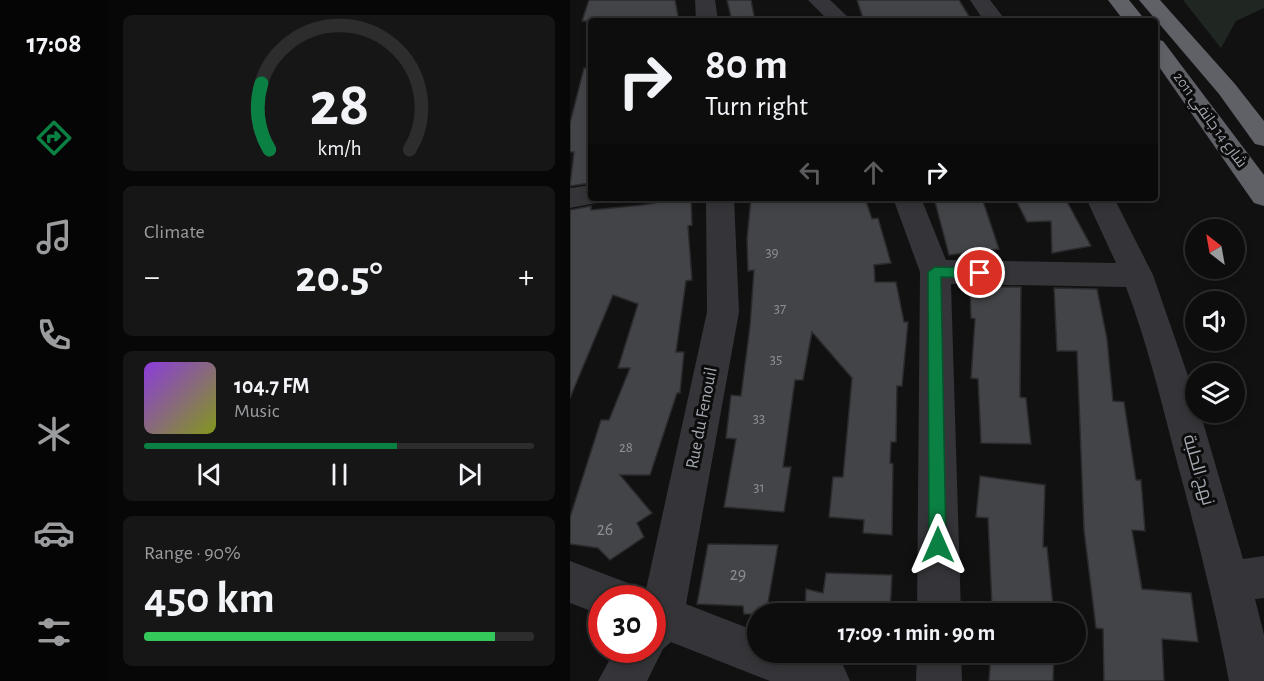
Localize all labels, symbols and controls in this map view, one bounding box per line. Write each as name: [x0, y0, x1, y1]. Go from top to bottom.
text: 17:08: [27, 30, 81, 57]
icon: right: [606, 42, 684, 120]
text: 80 m: [705, 44, 788, 86]
street label: شارع 14 جانفي 2011: [1167, 69, 1250, 173]
text: 28: [309, 74, 369, 136]
text: Turn right: [705, 93, 808, 120]
icon: directions: [33, 117, 75, 159]
text: km/h: [317, 138, 361, 159]
icon: left: [794, 156, 827, 189]
icon: ahead: [857, 156, 890, 189]
icon: right: [920, 156, 953, 189]
icon: music: [33, 216, 75, 258]
north arrow: [1185, 219, 1245, 279]
map controls: [1185, 219, 1245, 423]
text: Climate: [144, 222, 205, 242]
house number: 39: [765, 245, 779, 260]
pin: [954, 247, 1005, 298]
text: 20.5°: [295, 255, 383, 300]
icon: arrive: [963, 256, 996, 289]
text: −: [144, 261, 160, 294]
text: +: [518, 261, 534, 294]
button: sound: [1185, 291, 1245, 351]
house number: 37: [774, 301, 786, 316]
icon: phone: [33, 314, 75, 356]
house number: 35: [770, 352, 782, 367]
button: layers: [1185, 363, 1245, 423]
street label: Rue du Fenouil: [683, 366, 721, 470]
text: 104.7 FM: [234, 375, 310, 397]
text: Music: [234, 401, 280, 421]
house number: 33: [753, 411, 765, 426]
icon: climate: [33, 413, 75, 455]
street label: نهج الحلبة: [1177, 433, 1217, 508]
house number: 28: [619, 440, 633, 455]
icon: previous: [193, 458, 226, 491]
icon: pause: [323, 458, 356, 491]
icon: next: [453, 458, 486, 491]
house number: 31: [753, 480, 765, 495]
icon: car: [33, 512, 75, 554]
position arrow: [906, 513, 970, 577]
house number: 26: [597, 521, 613, 539]
text: Range · 90%: [144, 543, 241, 563]
house number: 29: [730, 566, 746, 584]
text: 450 km: [144, 576, 275, 621]
speed limit sign: 30: [588, 585, 666, 663]
icon: filters: [33, 611, 75, 653]
text: 17:09 · 1 min · 90 m: [838, 622, 995, 644]

